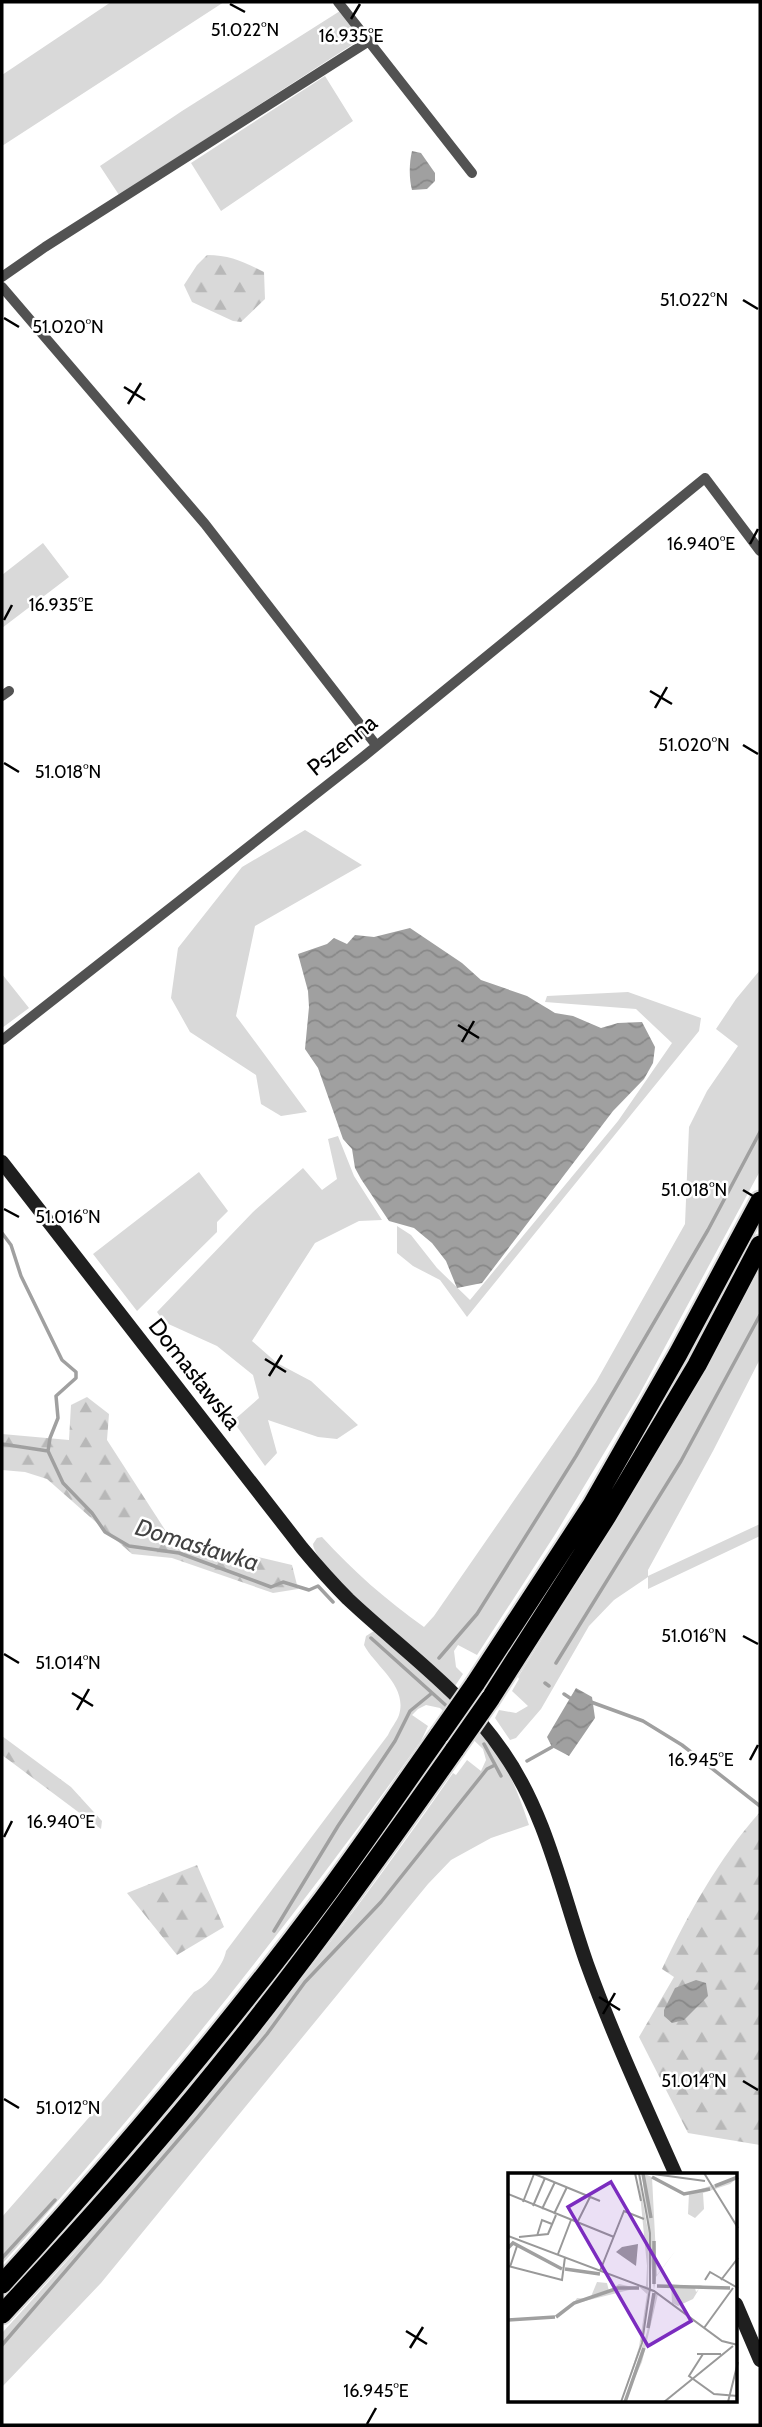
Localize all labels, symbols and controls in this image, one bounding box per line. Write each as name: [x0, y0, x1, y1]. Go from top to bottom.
text: 51.022°N: [211, 19, 279, 41]
text: 16.935°E: [319, 25, 383, 47]
text: 51.022°N: [660, 289, 728, 311]
text: 51.020°N: [32, 316, 104, 338]
text: 16.940°E: [667, 533, 735, 555]
text: 16.935°E: [29, 594, 93, 616]
street label: Pszenna: [301, 708, 383, 782]
text: 51.020°N: [658, 734, 730, 756]
text: 51.018°N: [35, 761, 101, 783]
text: 51.018°N: [661, 1179, 727, 1201]
text: 51.016°N: [35, 1206, 101, 1228]
street label: Domasławska: [143, 1313, 247, 1435]
water label: Domasławka: [132, 1512, 262, 1577]
text: 51.016°N: [661, 1625, 727, 1647]
text: 51.014°N: [35, 1652, 101, 1674]
text: 16.945°E: [668, 1749, 734, 1771]
text: 16.940°E: [27, 1811, 95, 1833]
text: 51.014°N: [661, 2070, 727, 2092]
text: 51.012°N: [36, 2097, 100, 2119]
inset map: [508, 2173, 738, 2402]
text: 16.945°E: [343, 2380, 409, 2402]

